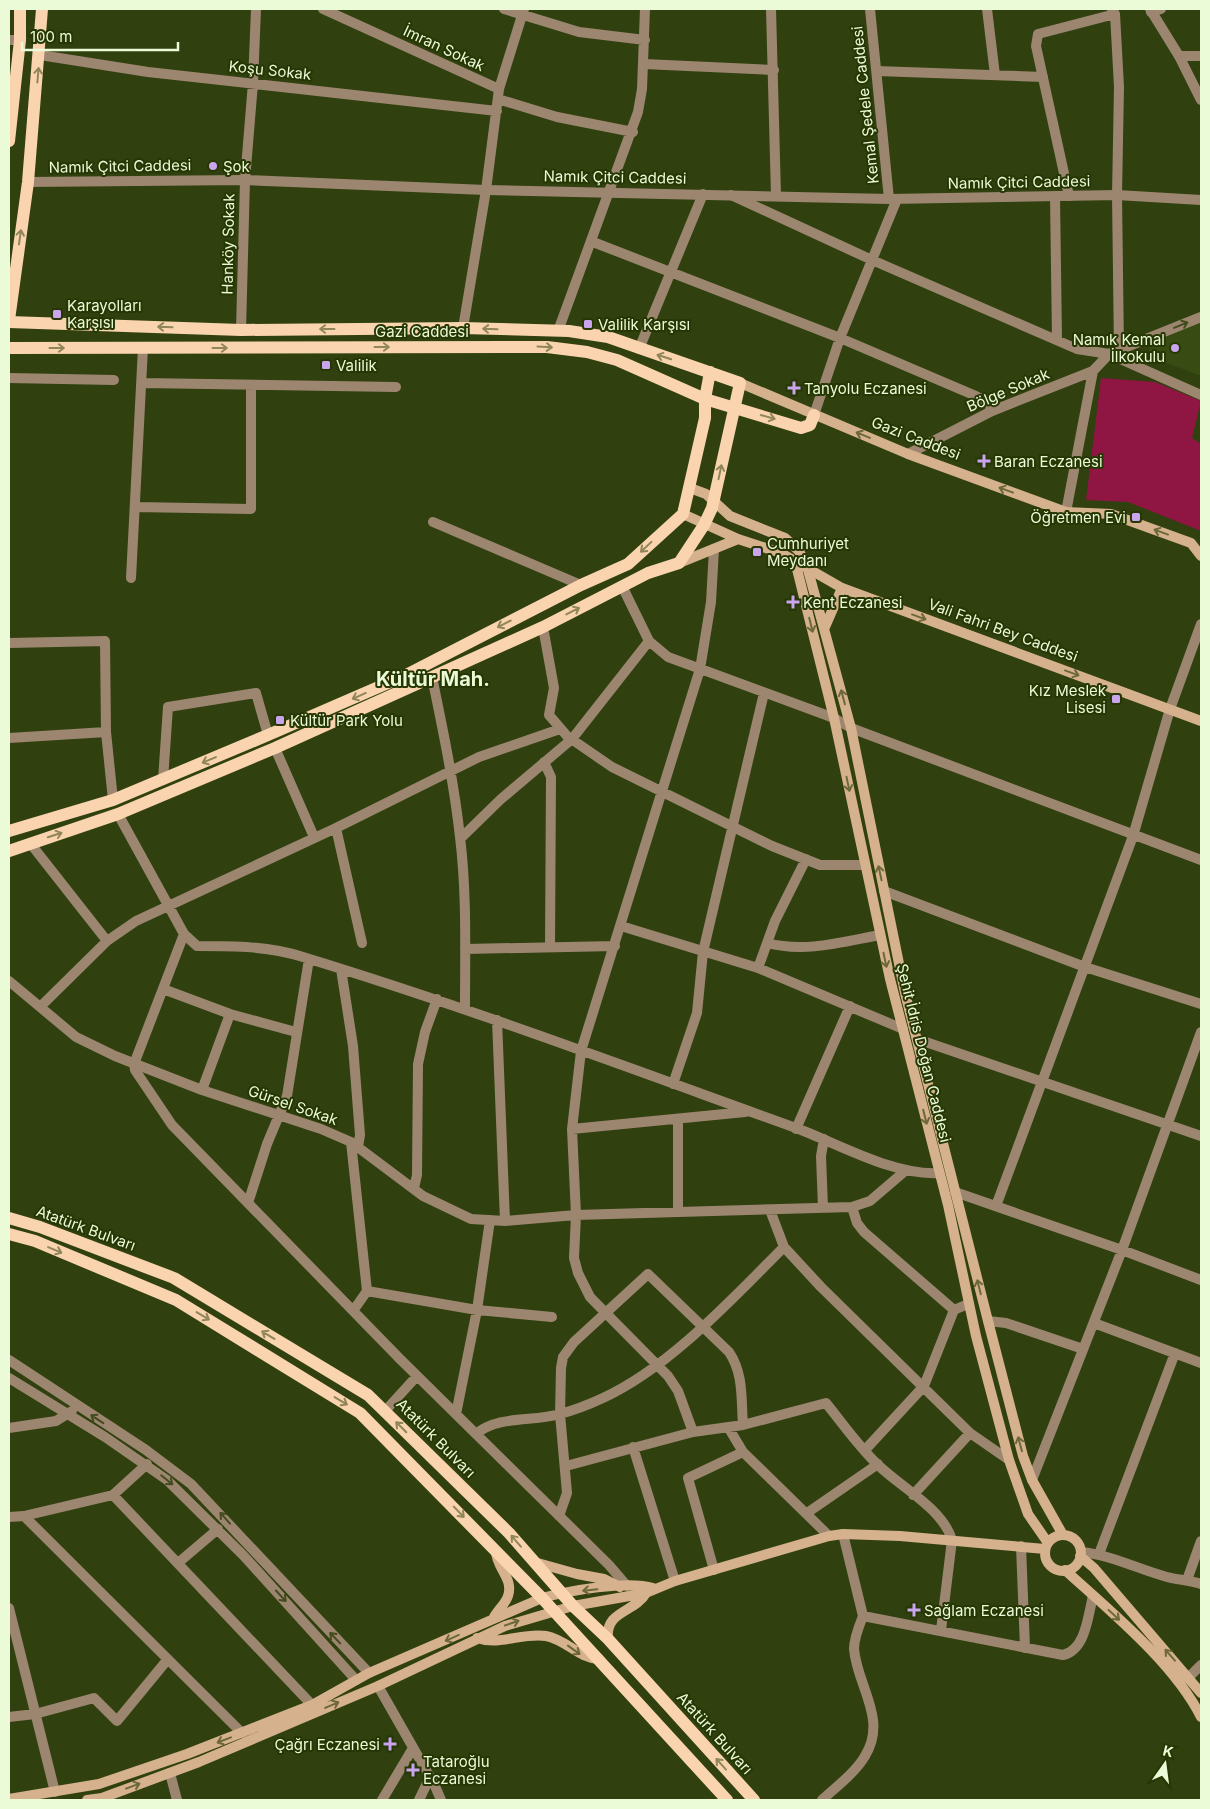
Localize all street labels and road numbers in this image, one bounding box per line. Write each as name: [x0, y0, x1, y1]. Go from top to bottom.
street label: İmran Sokak: [400, 21, 489, 75]
street label: Kemal Şedele Caddesi: [847, 25, 883, 185]
street label: Koşu Sokak: [228, 56, 313, 84]
street label: Namık Çitci Caddesi: [48, 155, 192, 177]
street label: Namık Çitci Caddesi: [543, 166, 687, 188]
street label: Namık Çitci Caddesi: [947, 171, 1091, 193]
street label: Hanköy Sokak: [218, 192, 238, 295]
street label: Gazi Caddesi: [375, 322, 469, 341]
street label: Bölge Sokak: [964, 364, 1053, 416]
street label: Gazi Caddesi: [869, 412, 963, 464]
street label: Vali Fahri Bey Caddesi: [926, 594, 1080, 666]
street label: Şehit İdris Doğan Caddesi: [893, 962, 955, 1144]
street label: Gürsel Sokak: [246, 1081, 341, 1129]
street label: Atatürk Bulvarı: [34, 1201, 138, 1255]
street label: Atatürk Bulvarı: [392, 1394, 480, 1482]
street label: Atatürk Bulvarı: [673, 1688, 757, 1778]

